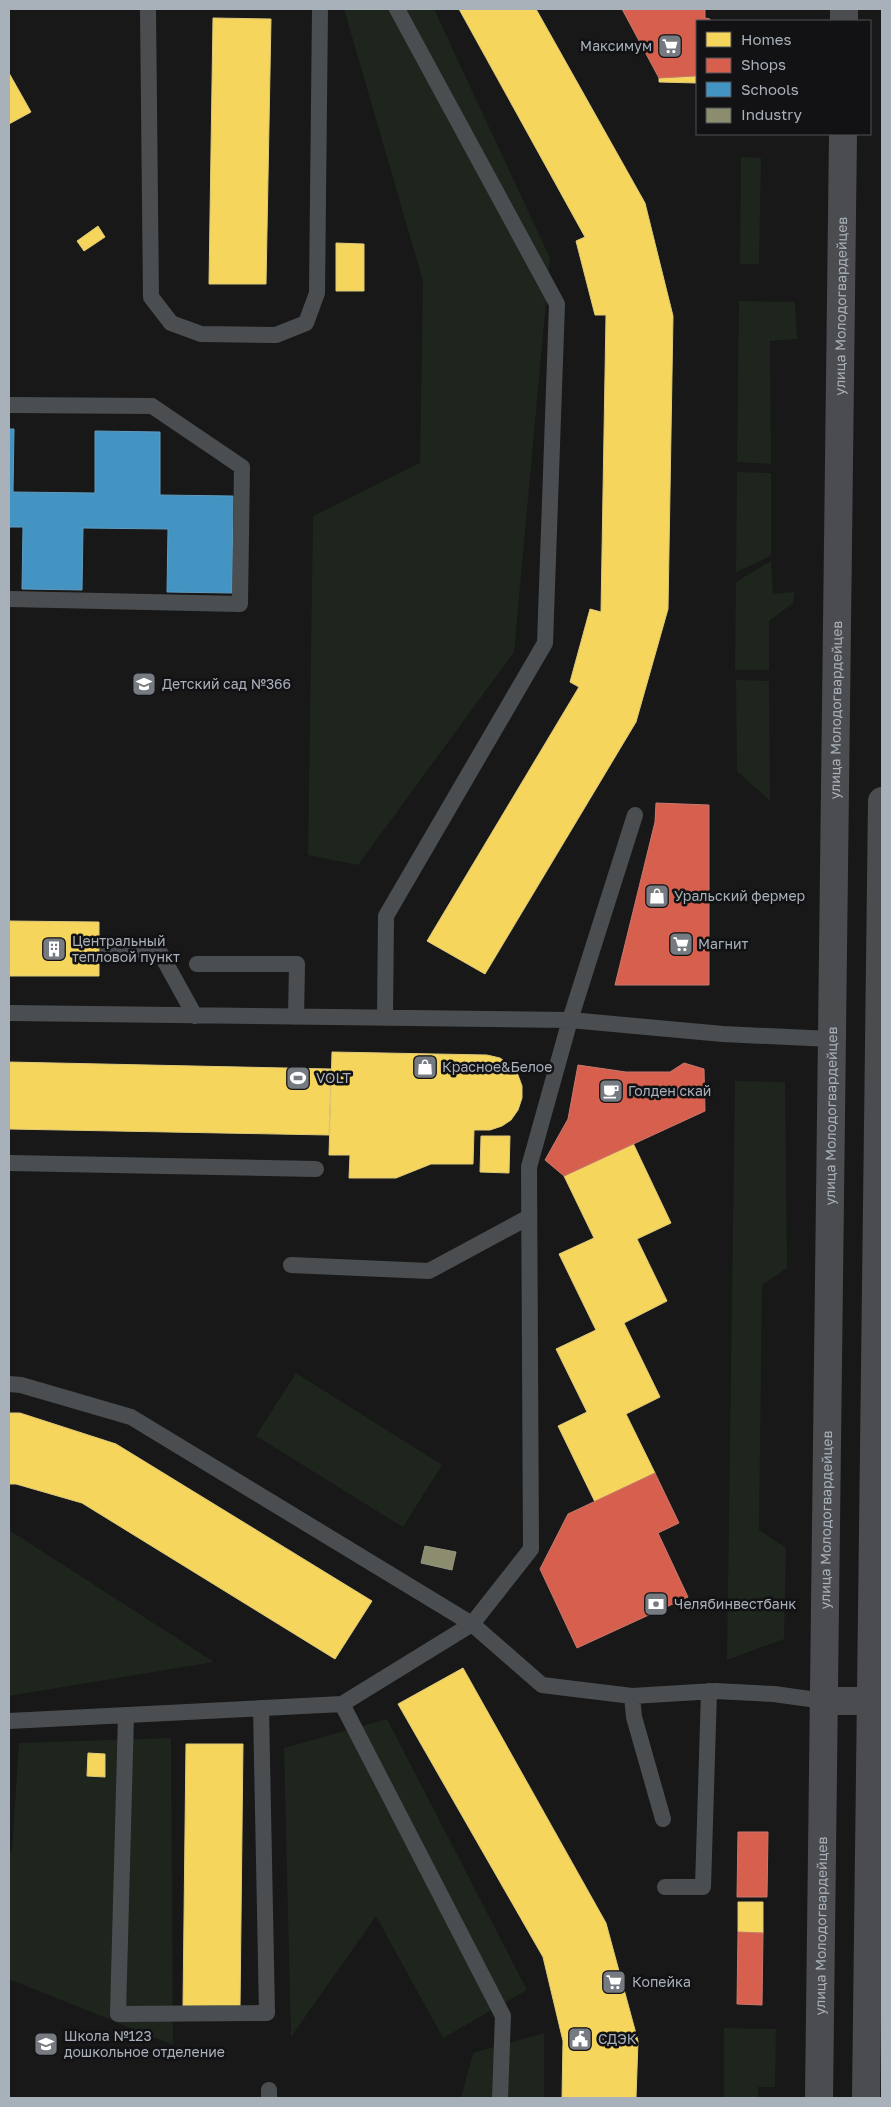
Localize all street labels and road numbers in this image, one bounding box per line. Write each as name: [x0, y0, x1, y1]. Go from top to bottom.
street label: улица Молодогвардейцев: [831, 216, 850, 396]
street label: улица Молодогвардейцев: [826, 620, 845, 800]
street label: улица Молодогвардейцев: [821, 1026, 840, 1206]
street label: улица Молодогвардейцев: [816, 1430, 835, 1610]
street label: улица Молодогвардейцев: [811, 1836, 830, 2016]

